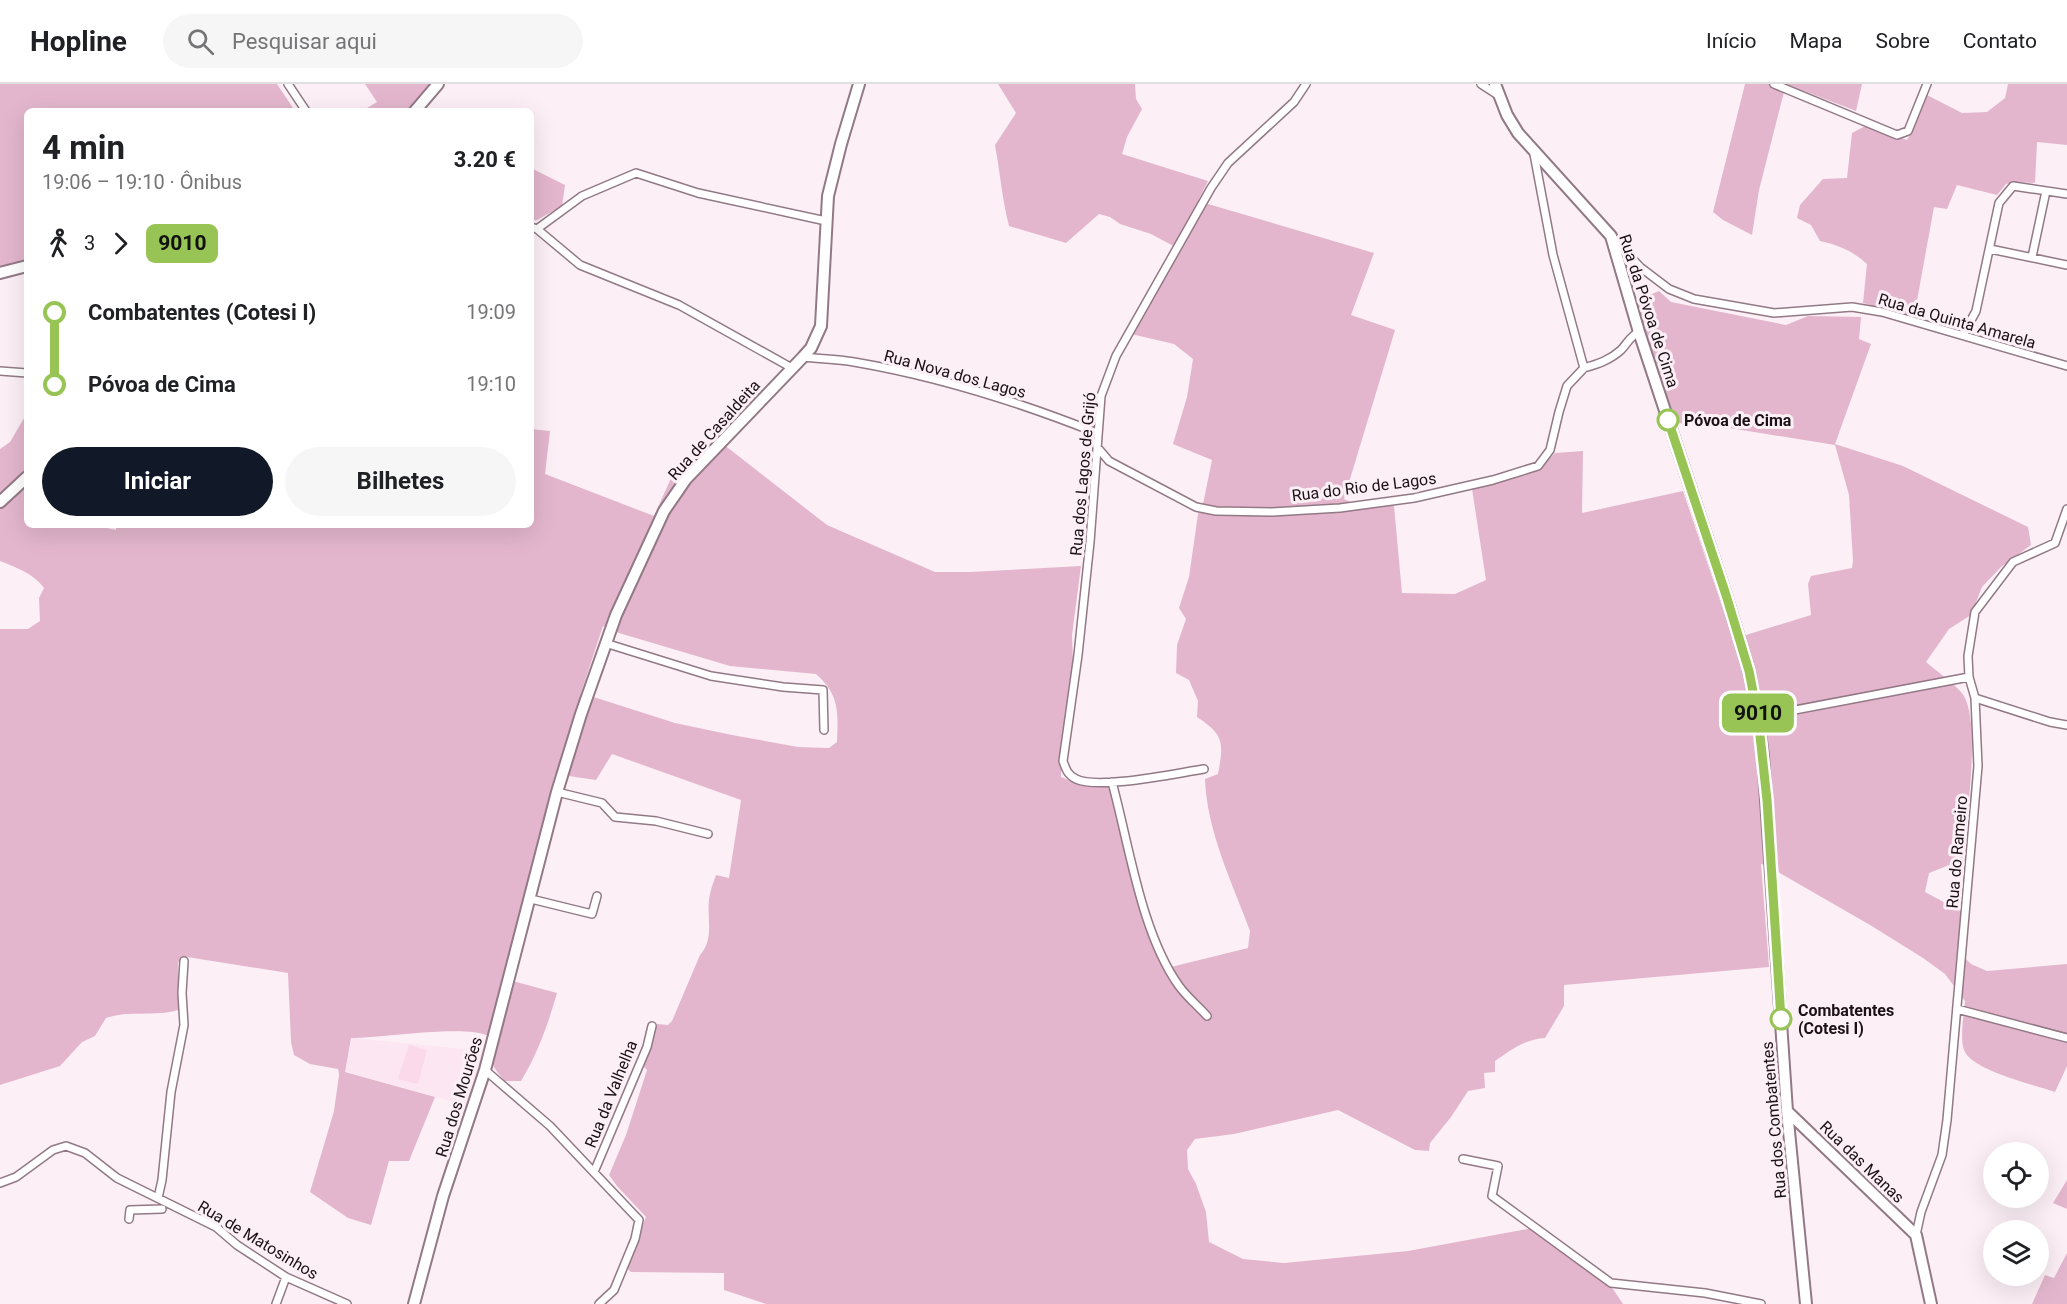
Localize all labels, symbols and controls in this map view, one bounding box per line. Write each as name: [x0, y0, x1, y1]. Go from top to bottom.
search box: [163, 14, 583, 68]
text: Hopline: [30, 25, 127, 58]
icon: search: [184, 25, 217, 58]
text: Pesquisar aqui: [232, 29, 377, 54]
text: Início: [1706, 29, 1757, 53]
text: Mapa: [1790, 29, 1843, 53]
text: Sobre: [1876, 29, 1930, 53]
text: Contato: [1963, 29, 2037, 53]
text: 4 min: [42, 128, 125, 167]
text: 3.20 €: [454, 147, 516, 172]
text: 19:06 – 19:10 · Ônibus: [42, 170, 242, 194]
icon: walk: [42, 227, 75, 260]
icon: forward: [104, 227, 137, 260]
text: 3: [84, 231, 95, 255]
text: 9010: [158, 231, 206, 255]
street label: Rua da Póvoa de Cima: [1615, 232, 1683, 390]
street label: Rua da Quinta Amarela: [1876, 289, 2038, 353]
text: Combatentes (Cotesi I): [88, 300, 316, 325]
text: 19:09: [466, 300, 516, 324]
street label: Rua Nova dos Lagos: [882, 346, 1028, 402]
text: Póvoa de Cima: [88, 372, 236, 397]
text: 19:10: [466, 372, 516, 396]
street label: Rua de Casaldeita: [664, 376, 764, 484]
street label: Rua dos Lagos de Grijó: [1066, 391, 1100, 557]
marker: Póvoa de Cima: [1657, 409, 1679, 431]
place label: Póvoa de Cima: [1684, 411, 1792, 430]
button: Iniciar: [42, 447, 273, 516]
button: Bilhetes: [285, 447, 516, 516]
street label: Rua do Rio de Lagos: [1291, 469, 1437, 505]
line badge: 9010: [1716, 694, 1800, 732]
text: 9010: [1734, 701, 1782, 725]
street label: Rua do Rameiro: [1943, 795, 1971, 909]
place label: Combatentes (Cotesi I): [1798, 1001, 1894, 1038]
marker: Combatentes (Cotesi I): [1770, 1008, 1792, 1030]
street label: Rua dos Mourões: [432, 1035, 486, 1159]
street label: Rua da Valhelha: [581, 1038, 641, 1150]
street label: Rua dos Combatentes: [1758, 1041, 1790, 1199]
street label: Rua das Manas: [1816, 1117, 1908, 1207]
map controls: [1983, 1142, 2049, 1286]
button: locate: [1983, 1142, 2049, 1208]
street label: Rua de Matosinhos: [194, 1197, 322, 1283]
button: layers: [1983, 1220, 2049, 1286]

